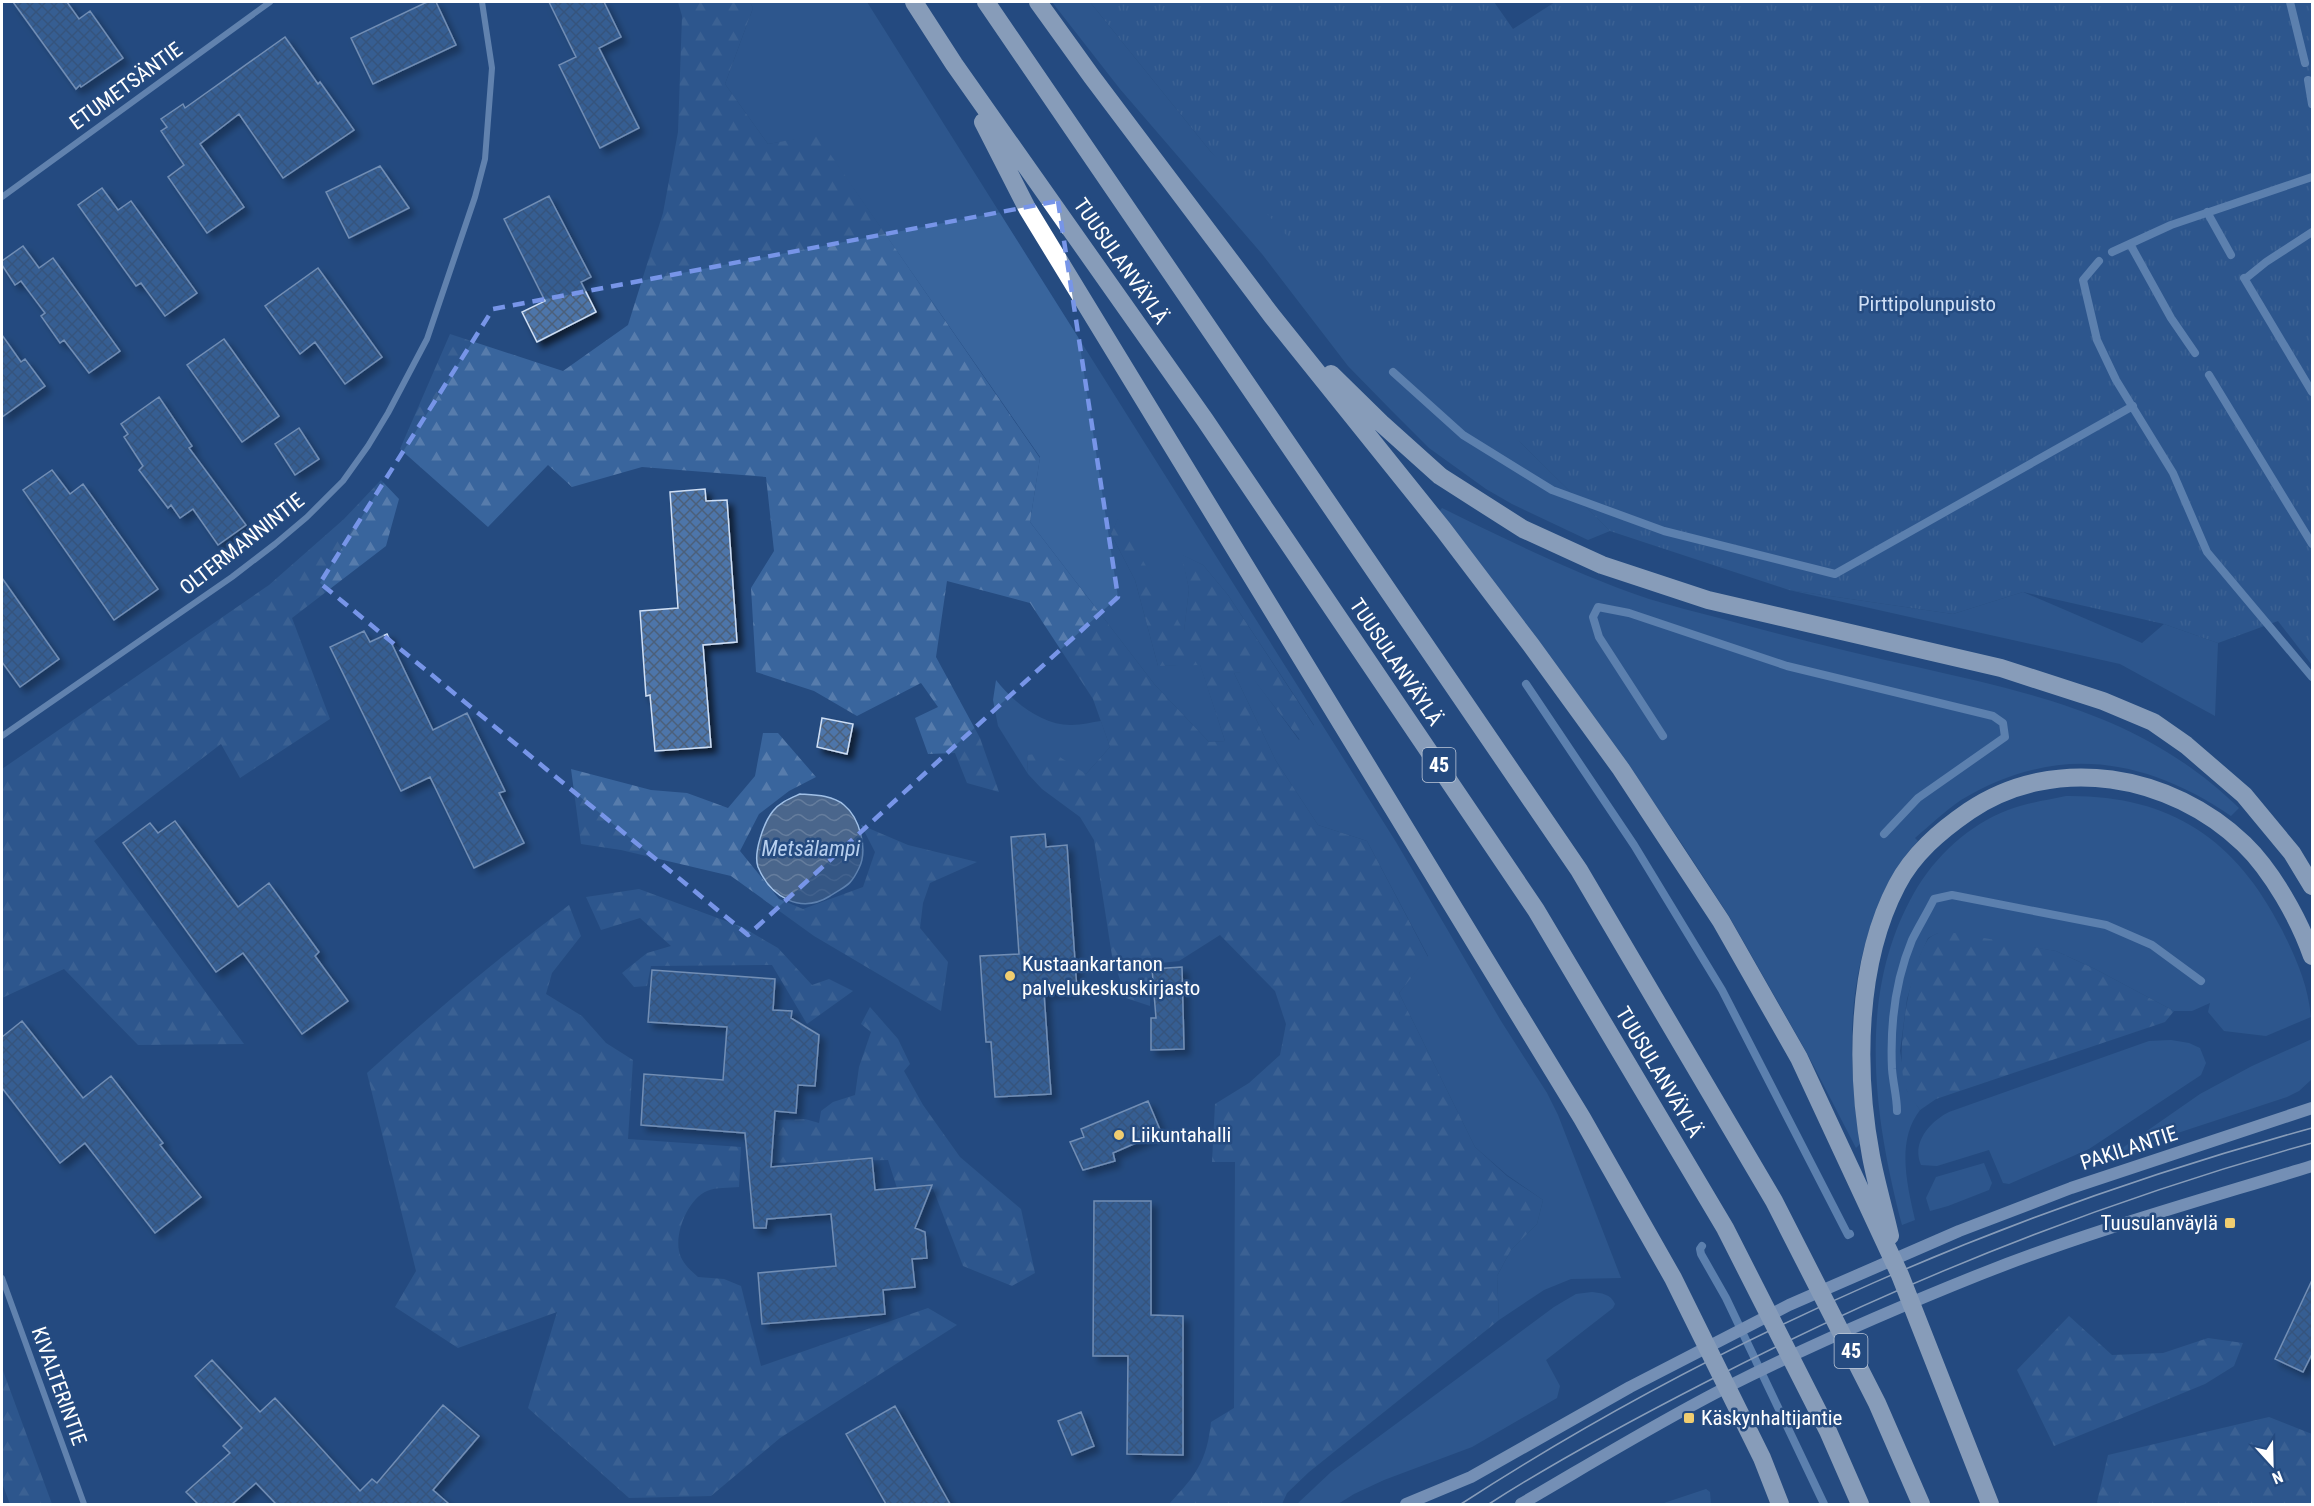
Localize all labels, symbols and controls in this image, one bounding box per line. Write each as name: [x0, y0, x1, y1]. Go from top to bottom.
street label: ETUMETSÄNTIE: [65, 37, 187, 135]
street label: TUUSULANVÄYLÄ: [1069, 194, 1173, 328]
park label: Pirttipolunpuisto: [1858, 292, 1996, 316]
street label: OLTERMANNINTIE: [175, 488, 309, 600]
street label: TUUSULANVÄYLÄ: [1345, 594, 1447, 730]
road number: 45: [1422, 748, 1456, 782]
water label: Metsälampi: [761, 836, 861, 861]
place label: Kustaankartanon palvelukeskuskirjasto: [1022, 952, 1200, 1000]
marker: Kustaankartanon palvelukeskuskirjasto: [1003, 969, 1017, 983]
street label: TUUSULANVÄYLÄ: [1611, 1002, 1707, 1142]
street label: PAKILANTIE: [2077, 1121, 2181, 1175]
place label: Liikuntahalli: [1131, 1123, 1231, 1147]
marker: Liikuntahalli: [1112, 1128, 1126, 1142]
place label: Tuusulanväylä: [2101, 1211, 2218, 1235]
marker: Tuusulanväylä: [2223, 1216, 2237, 1230]
street label: KIVALTERINTIE: [27, 1324, 91, 1448]
road number: 45: [1834, 1334, 1868, 1368]
place label: Käskynhaltijantie: [1701, 1406, 1842, 1430]
marker: Käskynhaltijantie: [1682, 1411, 1696, 1425]
north arrow: [2242, 1434, 2302, 1494]
text: N: [2269, 1467, 2286, 1488]

